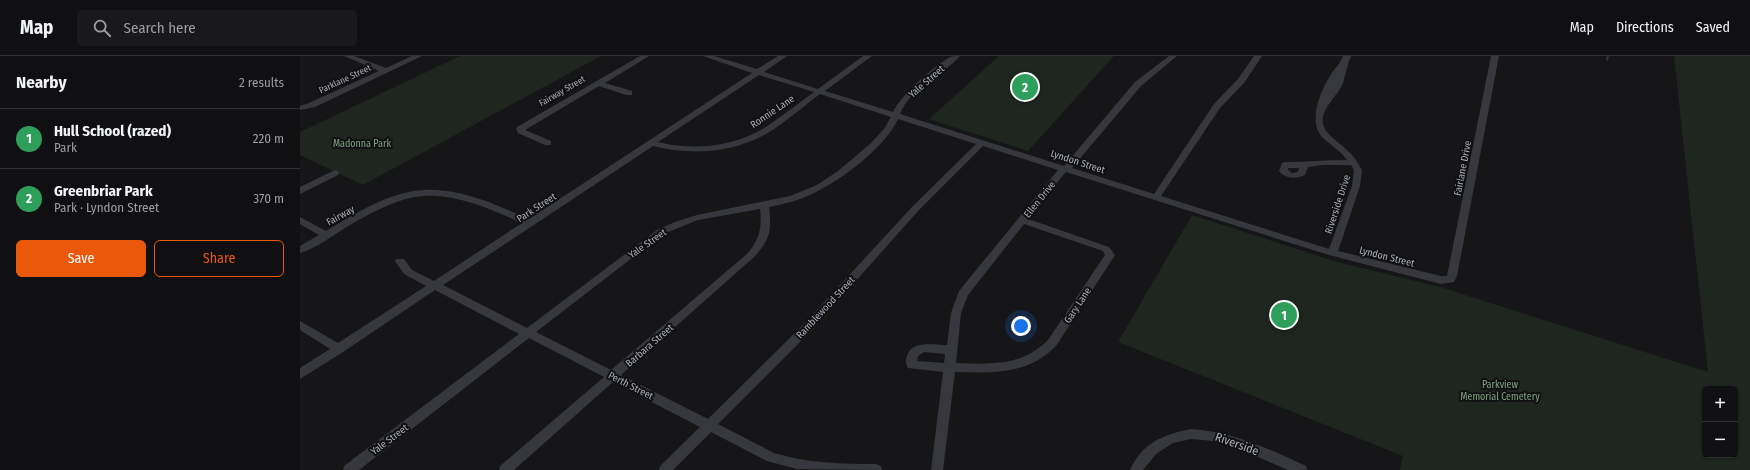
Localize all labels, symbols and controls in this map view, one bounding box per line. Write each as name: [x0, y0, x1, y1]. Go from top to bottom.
search box: [77, 10, 357, 46]
text: Map: [20, 16, 53, 39]
icon: search: [91, 17, 113, 39]
text: Search here: [123, 19, 196, 37]
text: Map: [1570, 19, 1594, 36]
text: Directions: [1616, 19, 1674, 36]
text: Saved: [1696, 19, 1730, 36]
street label: Yale Street: [906, 62, 948, 101]
street label: Parklane Street: [317, 63, 373, 95]
text: Nearby: [16, 72, 67, 93]
pin: 2: [1012, 72, 1038, 102]
street label: Fairway Street: [537, 74, 587, 108]
text: 2 results: [239, 75, 284, 90]
street label: Ronnie Lane: [748, 93, 797, 131]
text: Hull School (razed): [54, 122, 171, 140]
text: 1: [26, 131, 32, 146]
text: 220 m: [253, 131, 284, 146]
park label: Madonna Park: [333, 138, 391, 150]
text: Park: [54, 140, 77, 155]
street label: Fairlane Drive: [1452, 140, 1474, 197]
street label: Lyndon Street: [1049, 148, 1107, 177]
street label: Riverside Drive: [1323, 173, 1353, 235]
street label: Ellen Drive: [1021, 179, 1058, 220]
text: Greenbriar Park: [54, 182, 153, 200]
street label: Park Street: [515, 190, 559, 225]
text: 2: [26, 191, 32, 206]
text: 370 m: [253, 191, 284, 206]
text: Park · Lyndon Street: [54, 200, 159, 215]
street label: Fairway: [324, 203, 357, 228]
street label: Yale Street: [626, 226, 669, 261]
button: Save: [16, 240, 146, 277]
button: Share: [154, 240, 284, 277]
street label: Lyndon Street: [1358, 244, 1416, 270]
street label: Ramblewood Street: [794, 274, 858, 341]
street label: Gary Lane: [1062, 285, 1094, 326]
pin: 1: [1271, 300, 1297, 330]
your location: [1011, 316, 1031, 336]
street label: Barbara Street: [623, 321, 676, 370]
street label: Perth Street: [606, 369, 656, 403]
park label: Parkview Memorial Cemetery: [1460, 379, 1540, 403]
map controls: [1702, 386, 1738, 458]
button: +: [1702, 386, 1738, 422]
street label: Yale Street: [369, 421, 411, 458]
button: −: [1702, 422, 1738, 458]
street label: Riverside: [1213, 430, 1261, 458]

